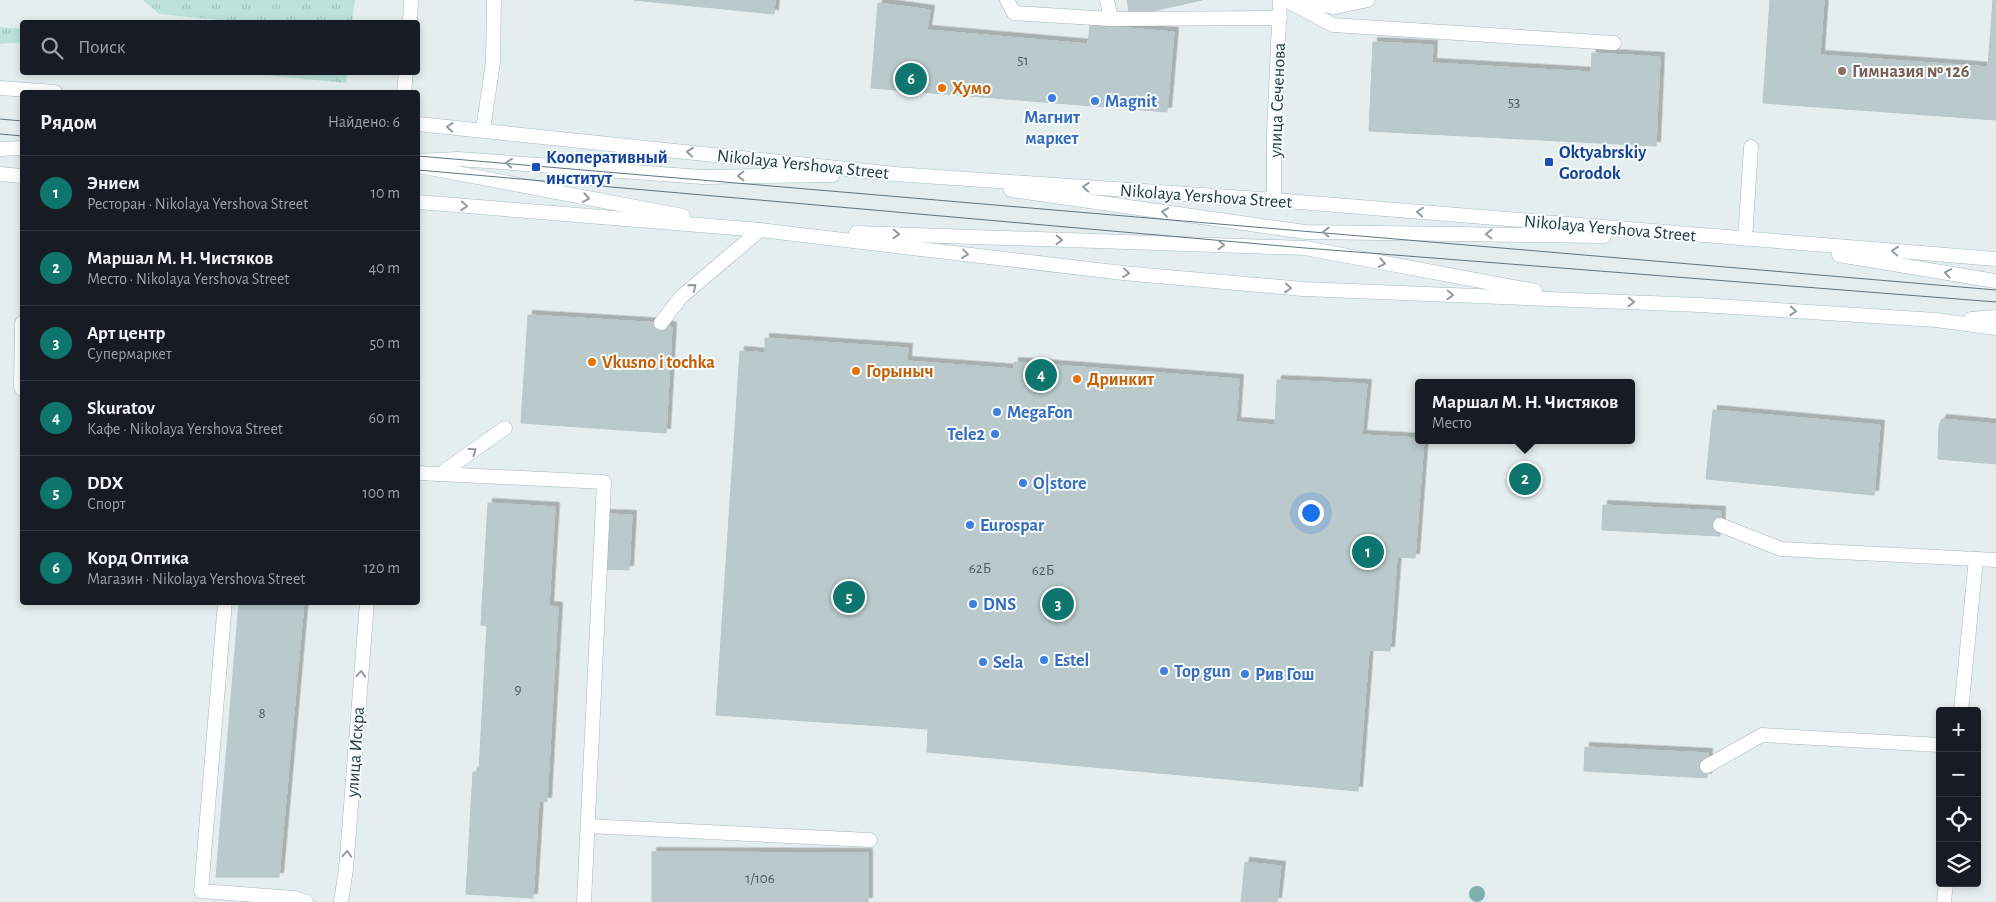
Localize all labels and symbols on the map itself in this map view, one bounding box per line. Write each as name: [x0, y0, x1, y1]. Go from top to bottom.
street label: улица Сеченова: [1267, 42, 1289, 159]
house number: 51: [1017, 53, 1029, 68]
pin: 6: [895, 60, 927, 98]
place label: Гимназия № 126: [1852, 63, 1970, 81]
marker: Гимназия № 126: [1836, 65, 1848, 77]
place label: Хумо: [952, 80, 991, 98]
marker: Хумо: [936, 82, 948, 94]
marker: Магнит маркет: [1046, 92, 1058, 104]
place label: Magnit: [1105, 93, 1157, 111]
marker: Magnit: [1089, 95, 1101, 107]
house number: 53: [1508, 95, 1520, 110]
place label: Магнит маркет: [1024, 109, 1081, 148]
one-way arrow: [446, 121, 454, 132]
place label: Oktyabrskiy Gorodok: [1559, 144, 1647, 183]
one-way arrow: [685, 147, 693, 158]
street label: Nikolaya Yershova Street: [716, 147, 890, 183]
place label: Кооперативный институт: [546, 149, 668, 188]
marker: Oktyabrskiy Gorodok: [1543, 156, 1555, 168]
one-way arrow: [505, 157, 513, 168]
marker: Кооперативный институт: [530, 161, 542, 173]
one-way arrow: [737, 171, 744, 181]
one-way arrow: [1081, 181, 1089, 192]
street label: Nikolaya Yershova Street: [1119, 182, 1293, 212]
one-way arrow: [581, 192, 590, 203]
one-way arrow: [460, 200, 468, 211]
one-way arrow: [1161, 207, 1169, 218]
one-way arrow: [1415, 207, 1423, 218]
street label: Nikolaya Yershova Street: [1523, 213, 1697, 246]
one-way arrow: [1322, 227, 1330, 237]
one-way arrow: [893, 229, 901, 240]
one-way arrow: [1484, 229, 1492, 239]
one-way arrow: [1055, 235, 1063, 245]
one-way arrow: [1218, 240, 1225, 250]
one-way arrow: [1891, 246, 1899, 257]
one-way arrow: [961, 248, 969, 259]
one-way arrow: [1378, 257, 1387, 267]
one-way arrow: [1123, 267, 1131, 278]
one-way arrow: [1944, 268, 1952, 279]
one-way arrow: [1284, 282, 1292, 293]
one-way arrow: [687, 283, 696, 292]
one-way arrow: [1447, 290, 1455, 300]
one-way arrow: [1627, 297, 1635, 308]
one-way arrow: [1789, 306, 1797, 317]
place label: Vkusno i tochka: [602, 354, 715, 372]
marker: Vkusno i tochka: [586, 356, 598, 368]
pin: 4: [1025, 356, 1057, 394]
place label: Горыныч: [866, 363, 934, 381]
marker: Горыныч: [850, 365, 862, 377]
place label: Дринкит: [1087, 371, 1155, 389]
marker: Дринкит: [1071, 373, 1083, 385]
place label: MegaFon: [1007, 404, 1073, 422]
marker: MegaFon: [991, 406, 1003, 418]
place label: Tele2: [947, 426, 986, 444]
marker: Tele2: [989, 428, 1001, 440]
one-way arrow: [467, 448, 477, 457]
pin: 2: [1509, 460, 1541, 498]
place label: O|store: [1033, 473, 1087, 494]
marker: O|store: [1017, 477, 1029, 489]
your location: [1298, 500, 1324, 526]
place label: Eurospar: [980, 517, 1045, 535]
marker: Eurospar: [964, 519, 976, 531]
pin: 1: [1352, 533, 1384, 571]
house number: 62Б: [969, 561, 991, 576]
house number: 62Б: [1032, 563, 1054, 578]
pin: 5: [833, 578, 865, 616]
pin: 3: [1042, 585, 1074, 623]
place label: DNS: [983, 596, 1016, 614]
marker: DNS: [967, 598, 979, 610]
place label: Estel: [1054, 652, 1089, 670]
place label: Sela: [993, 654, 1024, 672]
marker: Estel: [1038, 654, 1050, 666]
marker: Sela: [977, 656, 989, 668]
place label: Top gun: [1174, 663, 1231, 681]
marker: Top gun: [1158, 665, 1170, 677]
place label: Рив Гош: [1255, 666, 1315, 684]
marker: Рив Гош: [1239, 668, 1251, 680]
one-way arrow: [356, 670, 367, 678]
house number: 9: [514, 682, 522, 697]
house number: 8: [258, 706, 266, 721]
street label: улица Искра: [344, 706, 368, 799]
one-way arrow: [341, 849, 352, 857]
house number: 1/106: [745, 871, 775, 886]

